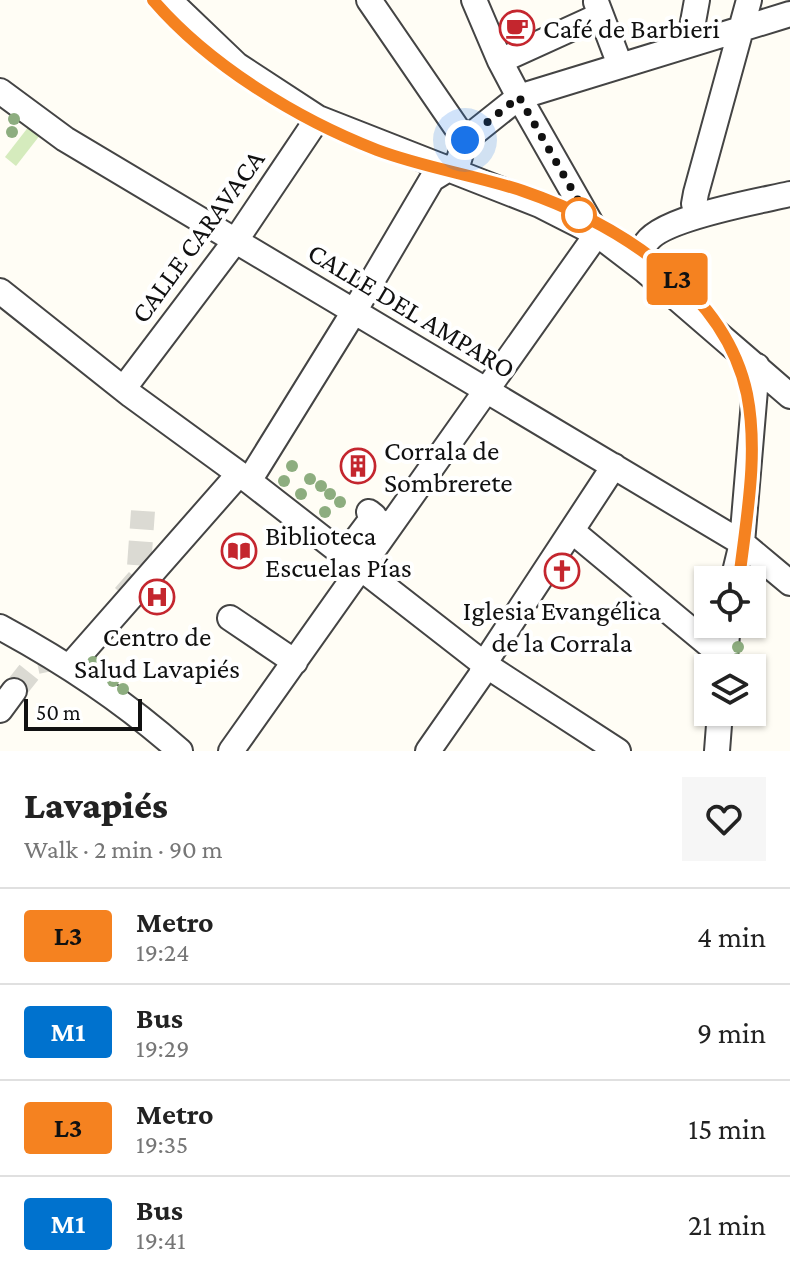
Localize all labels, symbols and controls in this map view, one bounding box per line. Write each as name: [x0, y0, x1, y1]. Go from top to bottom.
cafe icon: Café de Barbieri: [498, 9, 536, 47]
place label: Café de Barbieri: [543, 13, 720, 44]
your location: [445, 120, 485, 160]
street label: CALLE CARAVACA: [124, 144, 270, 329]
unlabelled marker: [562, 198, 596, 232]
street label: CALLE DEL AMPARO: [303, 236, 521, 384]
line badge: L3: [641, 253, 713, 305]
text: L3: [663, 263, 691, 294]
place label: Corrala de Sombrerete: [384, 435, 513, 498]
building icon: Corrala de Sombrerete: [339, 447, 377, 485]
place label: Biblioteca Escuelas Pías: [265, 520, 412, 583]
library icon: Biblioteca Escuelas Pías: [220, 532, 258, 570]
church icon: Iglesia Evangélica de la Corrala: [543, 552, 581, 590]
map controls: [694, 566, 766, 726]
button: locate: [694, 566, 766, 638]
hospital icon: Centro de Salud Lavapiés: [138, 578, 176, 616]
place label: Iglesia Evangélica de la Corrala: [463, 595, 661, 658]
place label: Centro de Salud Lavapiés: [74, 621, 240, 684]
button: layers: [694, 654, 766, 726]
scale bar: [24, 695, 142, 731]
text: 50 m: [36, 700, 81, 725]
button: heart: [682, 777, 766, 861]
text: Lavapiés: [24, 784, 168, 826]
text: Walk · 2 min · 90 m: [24, 835, 223, 864]
text: Metro: [136, 905, 214, 938]
text: L3: [54, 920, 82, 951]
text: 4 min: [697, 920, 766, 953]
text: 19:24: [136, 938, 189, 967]
text: Bus: [136, 1001, 183, 1034]
text: M1: [51, 1016, 85, 1047]
text: 9 min: [697, 1016, 766, 1049]
text: 19:29: [136, 1034, 189, 1063]
text: Metro: [136, 1097, 214, 1130]
text: L3: [54, 1112, 82, 1143]
text: 15 min: [688, 1112, 766, 1145]
text: 19:35: [136, 1130, 188, 1159]
text: Bus: [136, 1193, 183, 1226]
text: M1: [51, 1208, 85, 1239]
text: 21 min: [688, 1208, 766, 1241]
text: 19:41: [136, 1226, 186, 1255]

